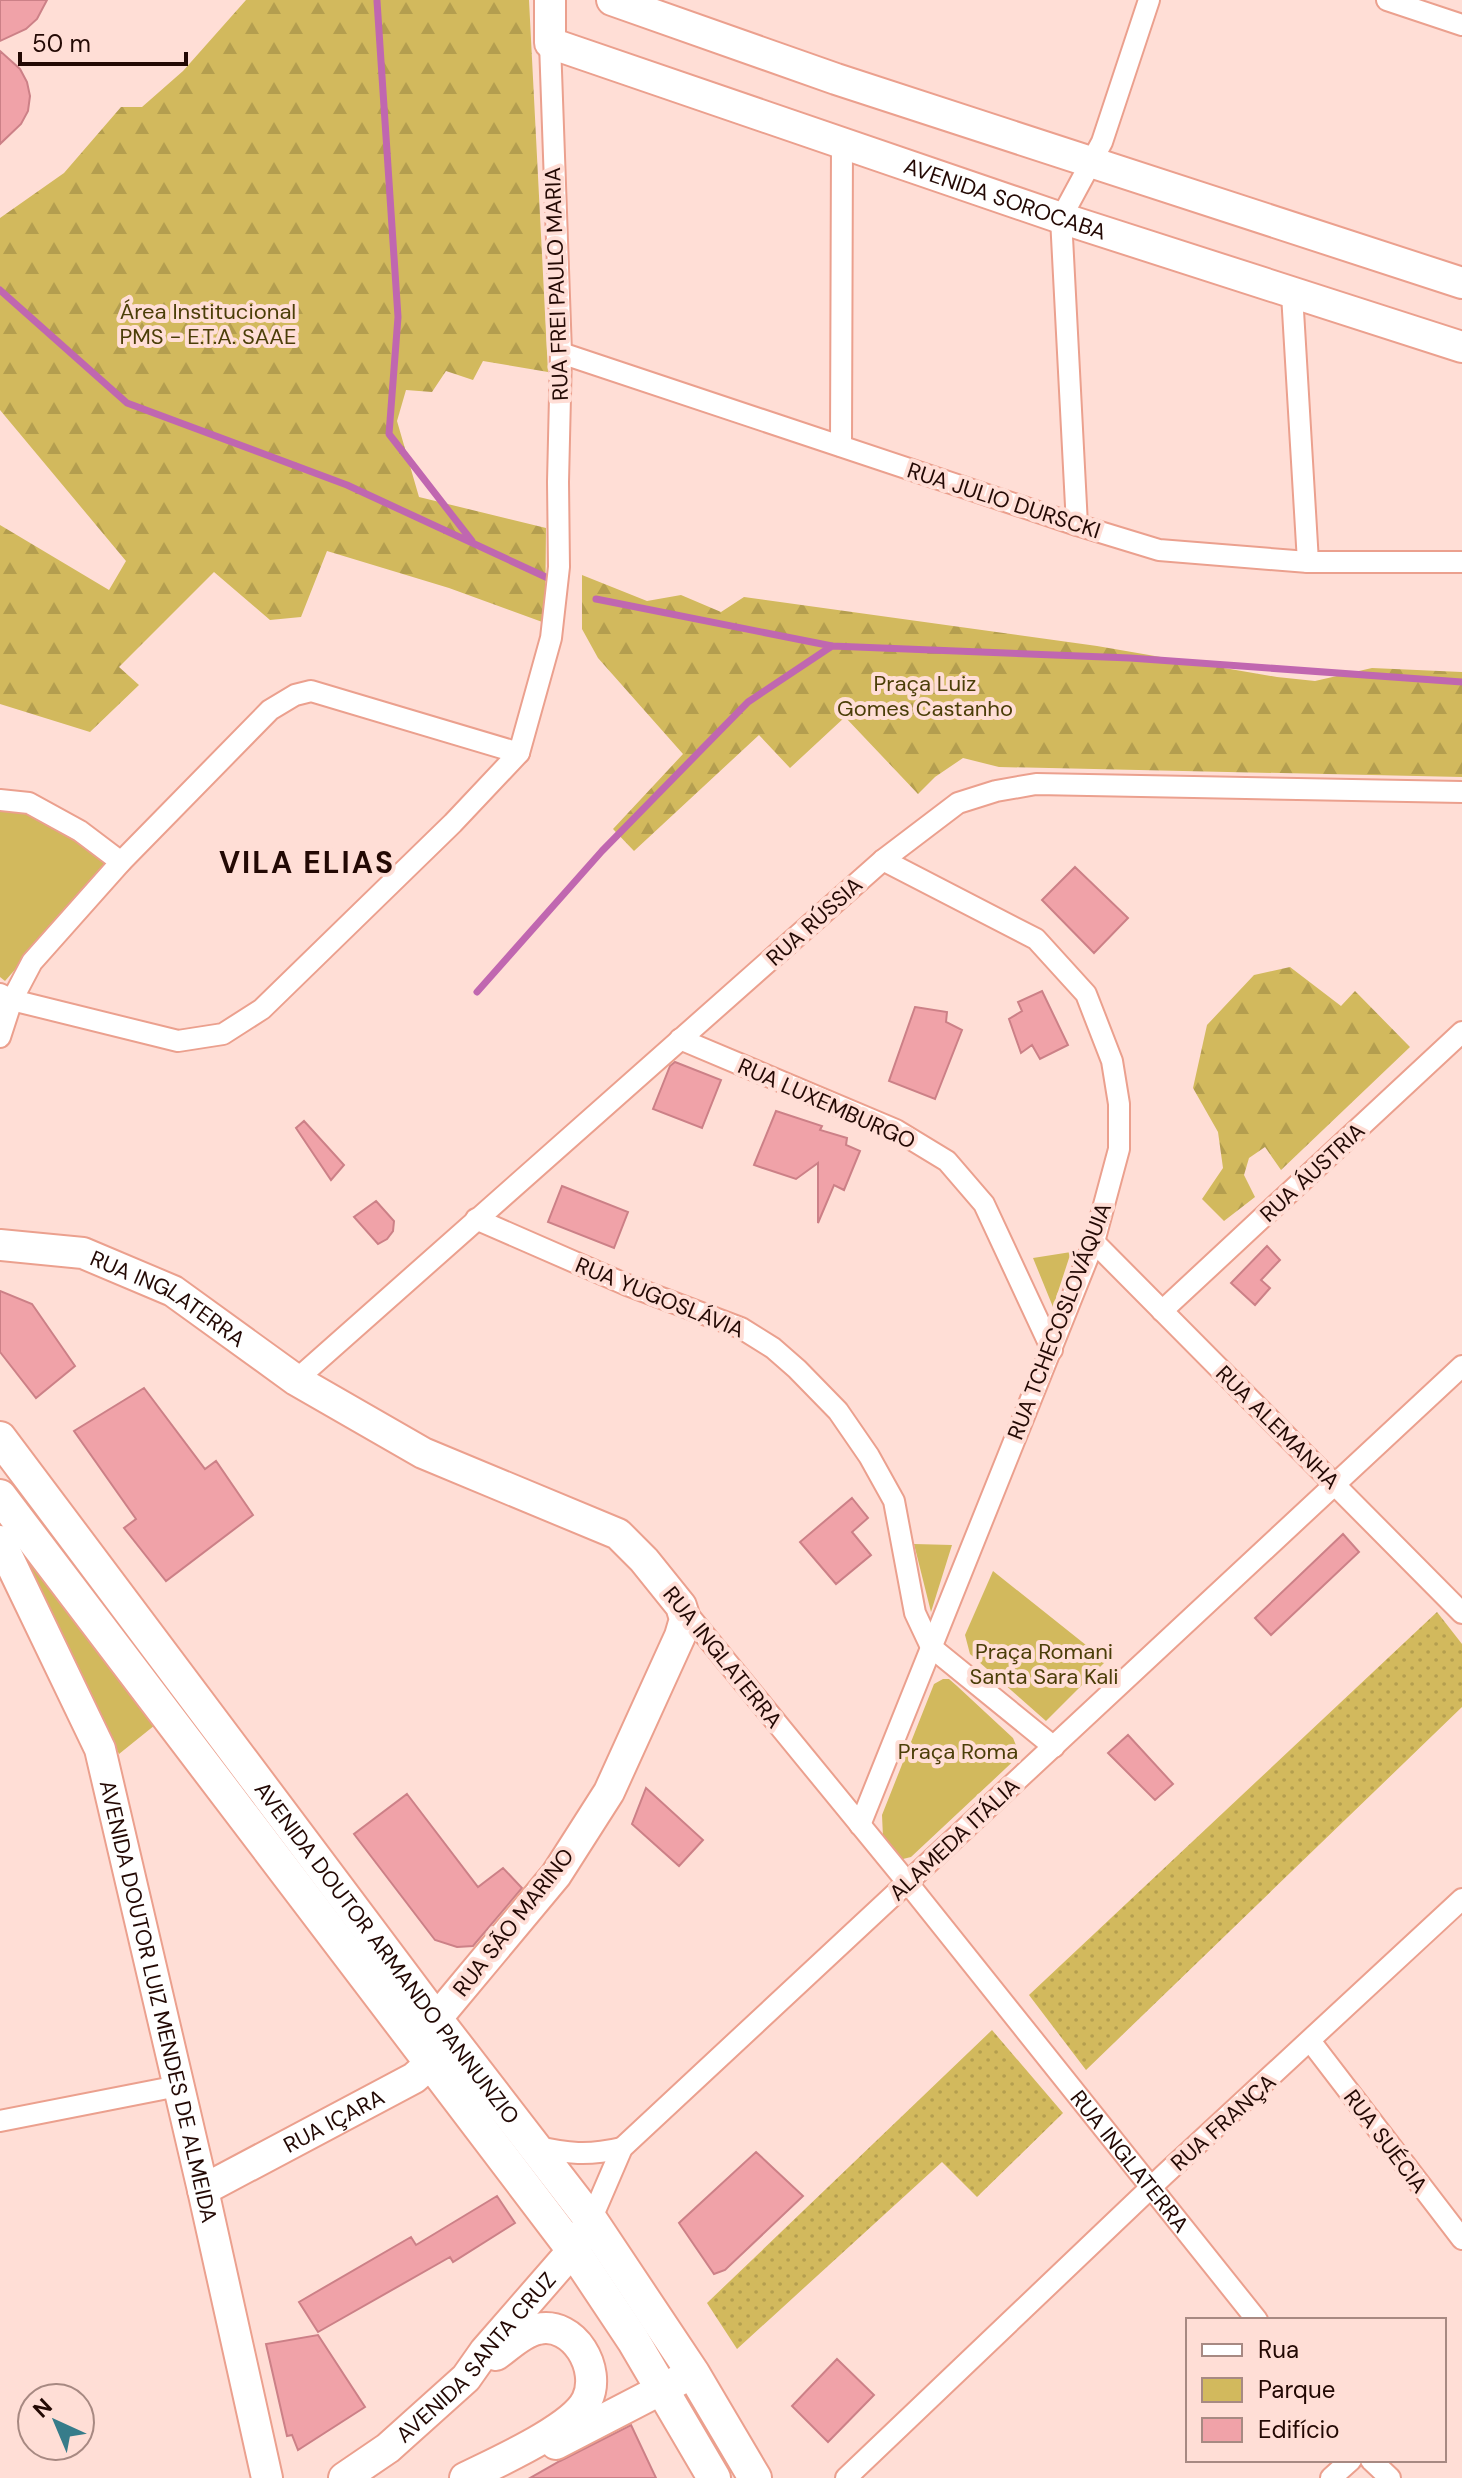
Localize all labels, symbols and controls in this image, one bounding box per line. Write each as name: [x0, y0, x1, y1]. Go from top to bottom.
scale bar: [20, 16, 186, 66]
text: 50 m: [32, 28, 91, 59]
street label: AVENIDA SOROCABA: [900, 151, 1110, 247]
street label: RUA FREI PAULO MARIA: [538, 167, 575, 401]
park label: Área Institucional PMS - E.T.A. SAAE: [120, 297, 296, 351]
street label: RUA JULIO DURSCKI: [904, 456, 1104, 545]
park label: Praça Luiz Gomes Castanho: [837, 669, 1013, 723]
district label: VILA ELIAS: [219, 843, 395, 882]
street label: RUA RÚSSIA: [760, 870, 869, 972]
street label: RUA LUXEMBURGO: [734, 1051, 920, 1156]
street label: RUA ÁUSTRIA: [1254, 1116, 1371, 1228]
street label: RUA TCHECOSLOVÁQUIA: [1001, 1198, 1118, 1444]
street label: RUA INGLATERRA: [86, 1244, 251, 1354]
street label: RUA YUGOSLÁVIA: [571, 1250, 748, 1345]
street label: RUA ALEMANHA: [1209, 1359, 1346, 1496]
street label: RUA INGLATERRA: [656, 1580, 789, 1734]
park label: Praça Romani Santa Sara Kali: [969, 1637, 1119, 1691]
park label: Praça Roma: [898, 1737, 1018, 1766]
street label: ALAMEDA ITÁLIA: [883, 1771, 1026, 1907]
street label: AVENIDA DOUTOR ARMANDO PANNUNZIO: [248, 1776, 526, 2130]
street label: AVENIDA DOUTOR LUIZ MENDES DE ALMEIDA: [93, 1777, 224, 2226]
street label: RUA SÃO MARINO: [446, 1842, 580, 2002]
street label: RUA FRANÇA: [1165, 2067, 1282, 2177]
street label: RUA IÇARA: [279, 2082, 389, 2160]
street label: RUA INGLATERRA: [1064, 2084, 1195, 2239]
street label: RUA SUÉCIA: [1337, 2084, 1434, 2199]
street label: AVENIDA SANTA CRUZ: [390, 2266, 562, 2449]
legend: [1186, 2318, 1446, 2462]
text: Rua: [1258, 2334, 1299, 2365]
text: Parque: [1258, 2374, 1335, 2405]
north arrow: [16, 2382, 96, 2462]
text: N: [27, 2392, 58, 2424]
text: Edifício: [1258, 2414, 1340, 2445]

